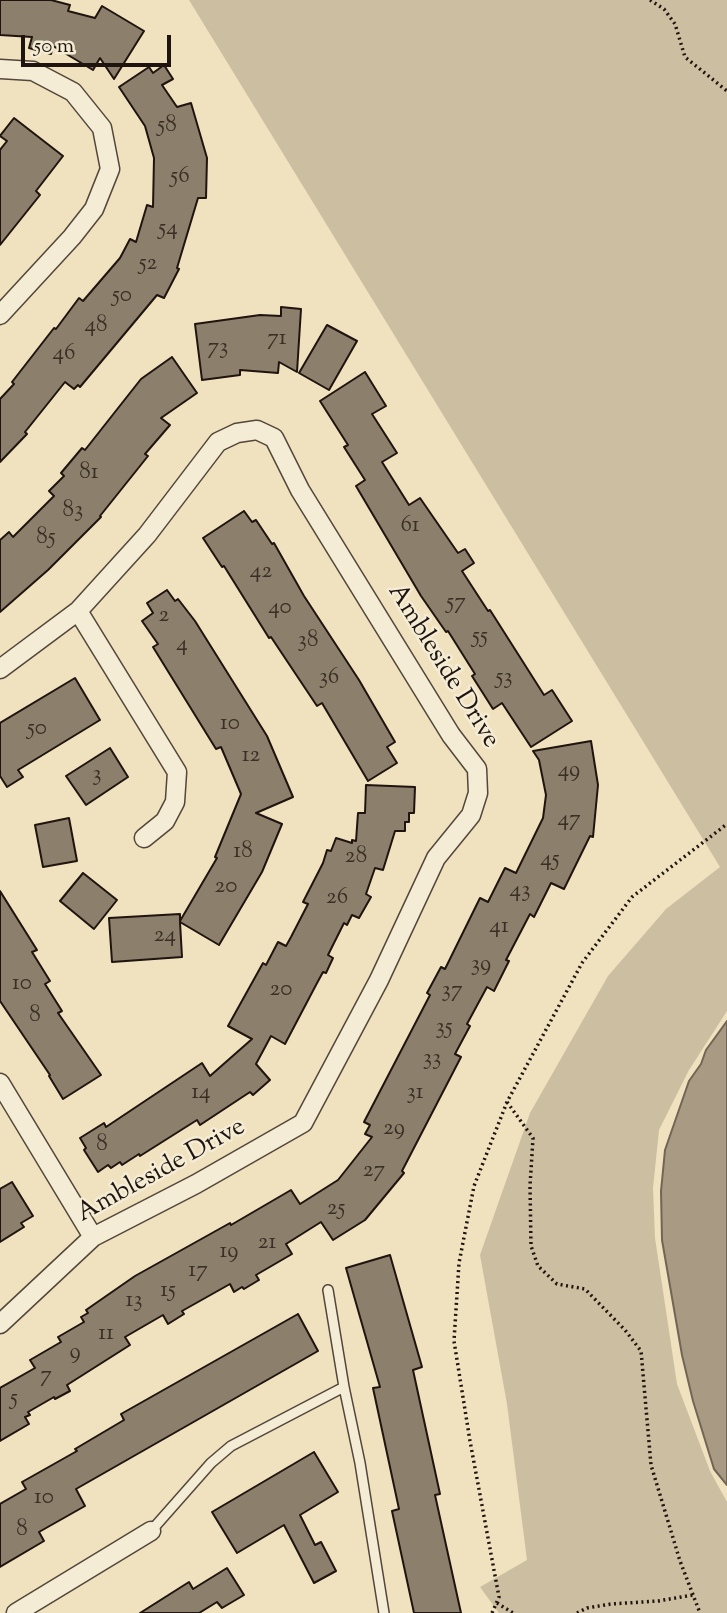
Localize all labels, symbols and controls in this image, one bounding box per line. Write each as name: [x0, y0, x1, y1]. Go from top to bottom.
scale bar: [24, 21, 175, 65]
text: 50 m: [34, 32, 74, 62]
house number: 58: [157, 113, 177, 141]
house number: 56: [170, 164, 190, 192]
house number: 54: [158, 216, 178, 244]
house number: 52: [139, 251, 157, 279]
house number: 50: [112, 283, 132, 311]
house number: 48: [84, 313, 108, 341]
house number: 71: [267, 326, 287, 354]
house number: 73: [208, 335, 228, 363]
house number: 46: [53, 341, 75, 369]
house number: 81: [79, 460, 99, 488]
house number: 83: [63, 498, 83, 526]
house number: 61: [400, 513, 420, 541]
house number: 85: [36, 525, 56, 553]
house number: 42: [250, 559, 272, 587]
street label: Ambleside Drive: [379, 579, 505, 755]
house number: 57: [446, 590, 466, 618]
house number: 40: [268, 595, 292, 623]
house number: 2: [159, 603, 169, 631]
house number: 55: [472, 624, 488, 652]
house number: 38: [298, 628, 318, 656]
house number: 4: [176, 632, 188, 660]
house number: 36: [319, 665, 339, 693]
house number: 53: [495, 665, 513, 693]
house number: 10: [220, 711, 240, 739]
house number: 50: [27, 716, 47, 744]
house number: 12: [242, 743, 260, 771]
house number: 49: [558, 758, 580, 786]
house number: 3: [92, 762, 102, 790]
house number: 47: [557, 807, 581, 835]
house number: 18: [233, 839, 253, 867]
house number: 28: [345, 844, 367, 872]
house number: 45: [540, 847, 560, 875]
house number: 20: [215, 874, 237, 902]
house number: 43: [510, 878, 530, 906]
house number: 26: [326, 885, 348, 913]
house number: 41: [489, 914, 509, 942]
house number: 24: [154, 923, 176, 951]
house number: 39: [471, 952, 491, 980]
house number: 10: [12, 971, 32, 999]
house number: 20: [270, 977, 292, 1005]
house number: 37: [442, 978, 462, 1006]
house number: 8: [29, 1003, 41, 1031]
house number: 35: [435, 1015, 453, 1043]
house number: 33: [423, 1046, 441, 1074]
house number: 14: [191, 1080, 211, 1108]
house number: 31: [406, 1080, 424, 1108]
street label: Ambleside Drive: [72, 1113, 252, 1231]
house number: 29: [383, 1116, 405, 1144]
house number: 8: [96, 1132, 108, 1160]
house number: 27: [363, 1158, 385, 1186]
house number: 25: [327, 1196, 345, 1224]
house number: 21: [258, 1230, 276, 1258]
house number: 19: [220, 1239, 238, 1267]
house number: 17: [188, 1258, 208, 1286]
house number: 15: [160, 1278, 176, 1306]
house number: 13: [125, 1288, 143, 1316]
house number: 11: [98, 1321, 114, 1349]
house number: 9: [69, 1340, 81, 1368]
house number: 7: [40, 1363, 52, 1391]
house number: 5: [10, 1386, 18, 1414]
house number: 10: [34, 1485, 54, 1513]
house number: 8: [16, 1517, 28, 1545]

